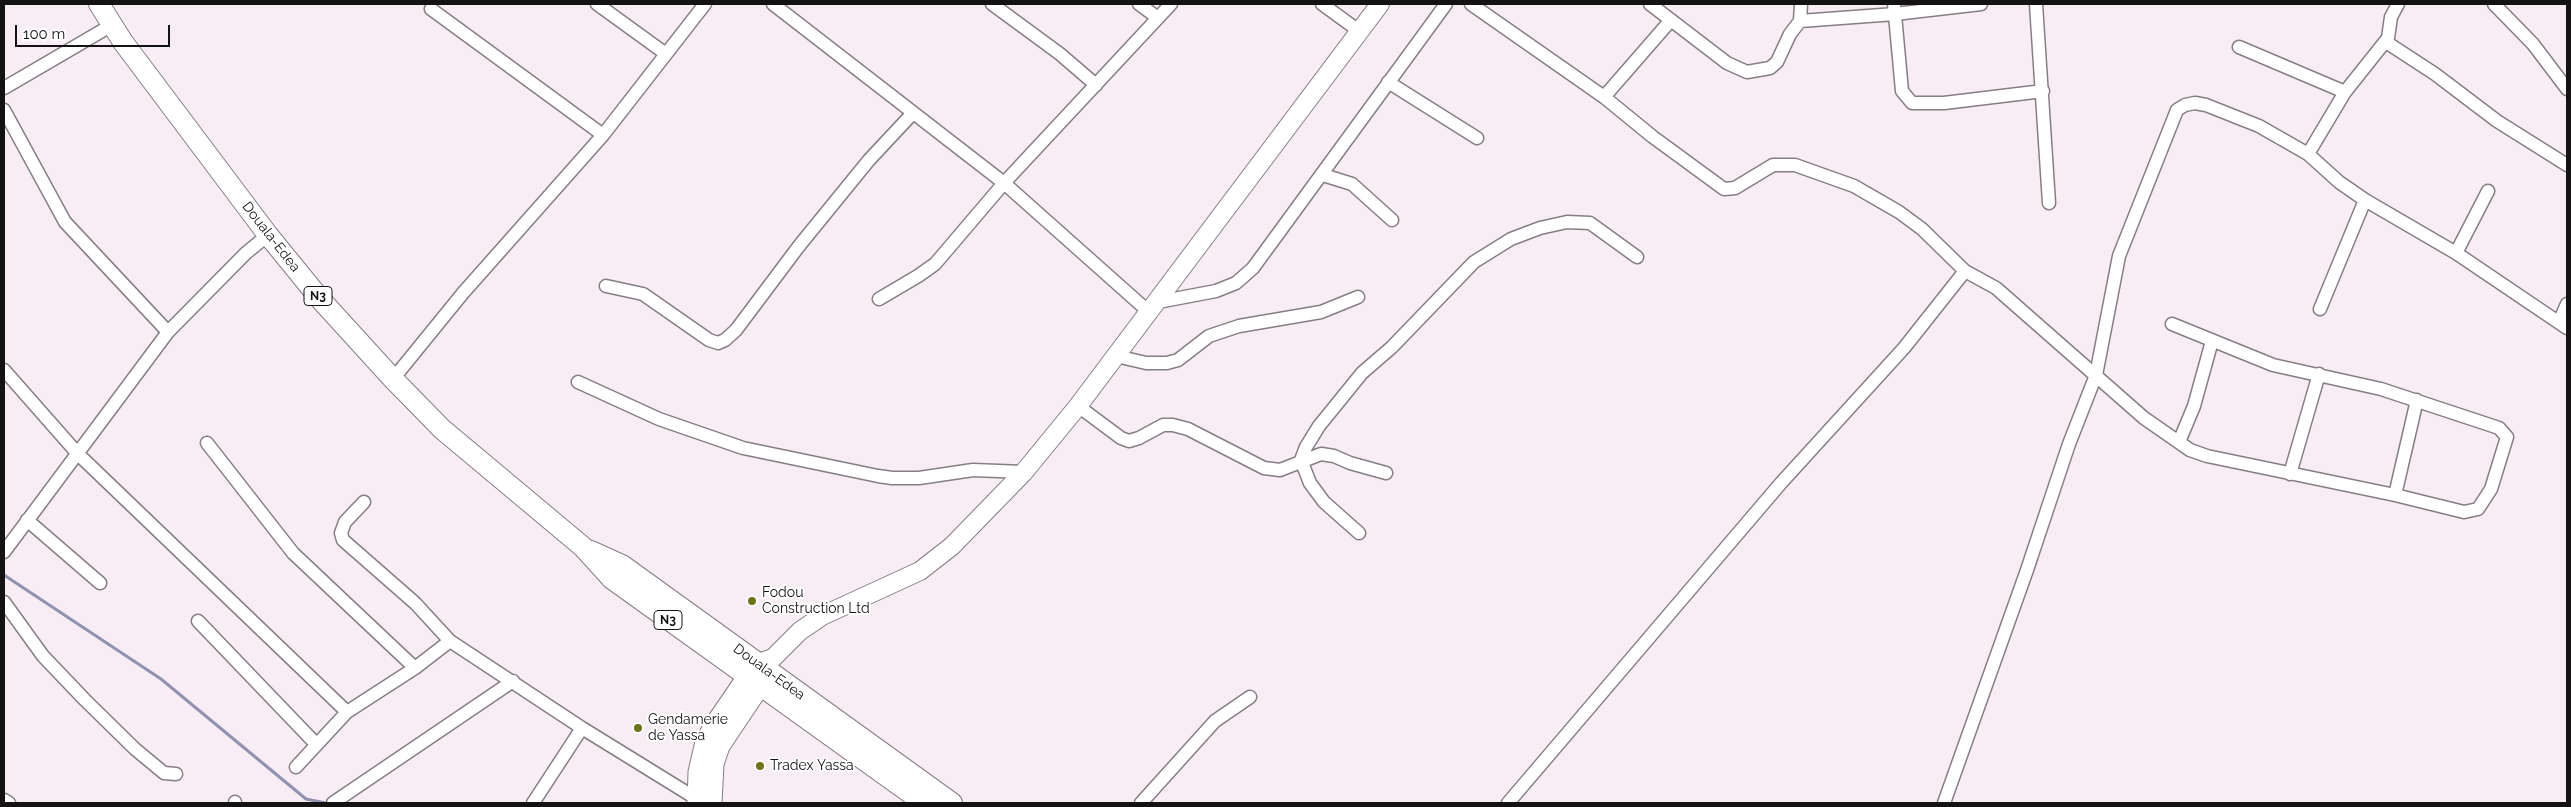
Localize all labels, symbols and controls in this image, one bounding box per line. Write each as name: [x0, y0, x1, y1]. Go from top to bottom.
scale bar: [18, 15, 172, 47]
text: 100 m: [23, 25, 65, 43]
street label: Douala-Edea: [238, 199, 304, 275]
road number: N3: [304, 286, 332, 306]
place label: Fodou Construction Ltd: [762, 585, 870, 618]
marker: Fodou Construction Ltd: [746, 595, 758, 607]
road number: N3: [654, 610, 682, 630]
street label: Douala-Edea: [730, 640, 808, 704]
place label: Gendamerie de Yassa: [648, 712, 728, 744]
marker: Gendamerie de Yassa: [632, 722, 644, 734]
place label: Tradex Yassa: [770, 758, 854, 774]
marker: Tradex Yassa: [754, 760, 766, 772]

